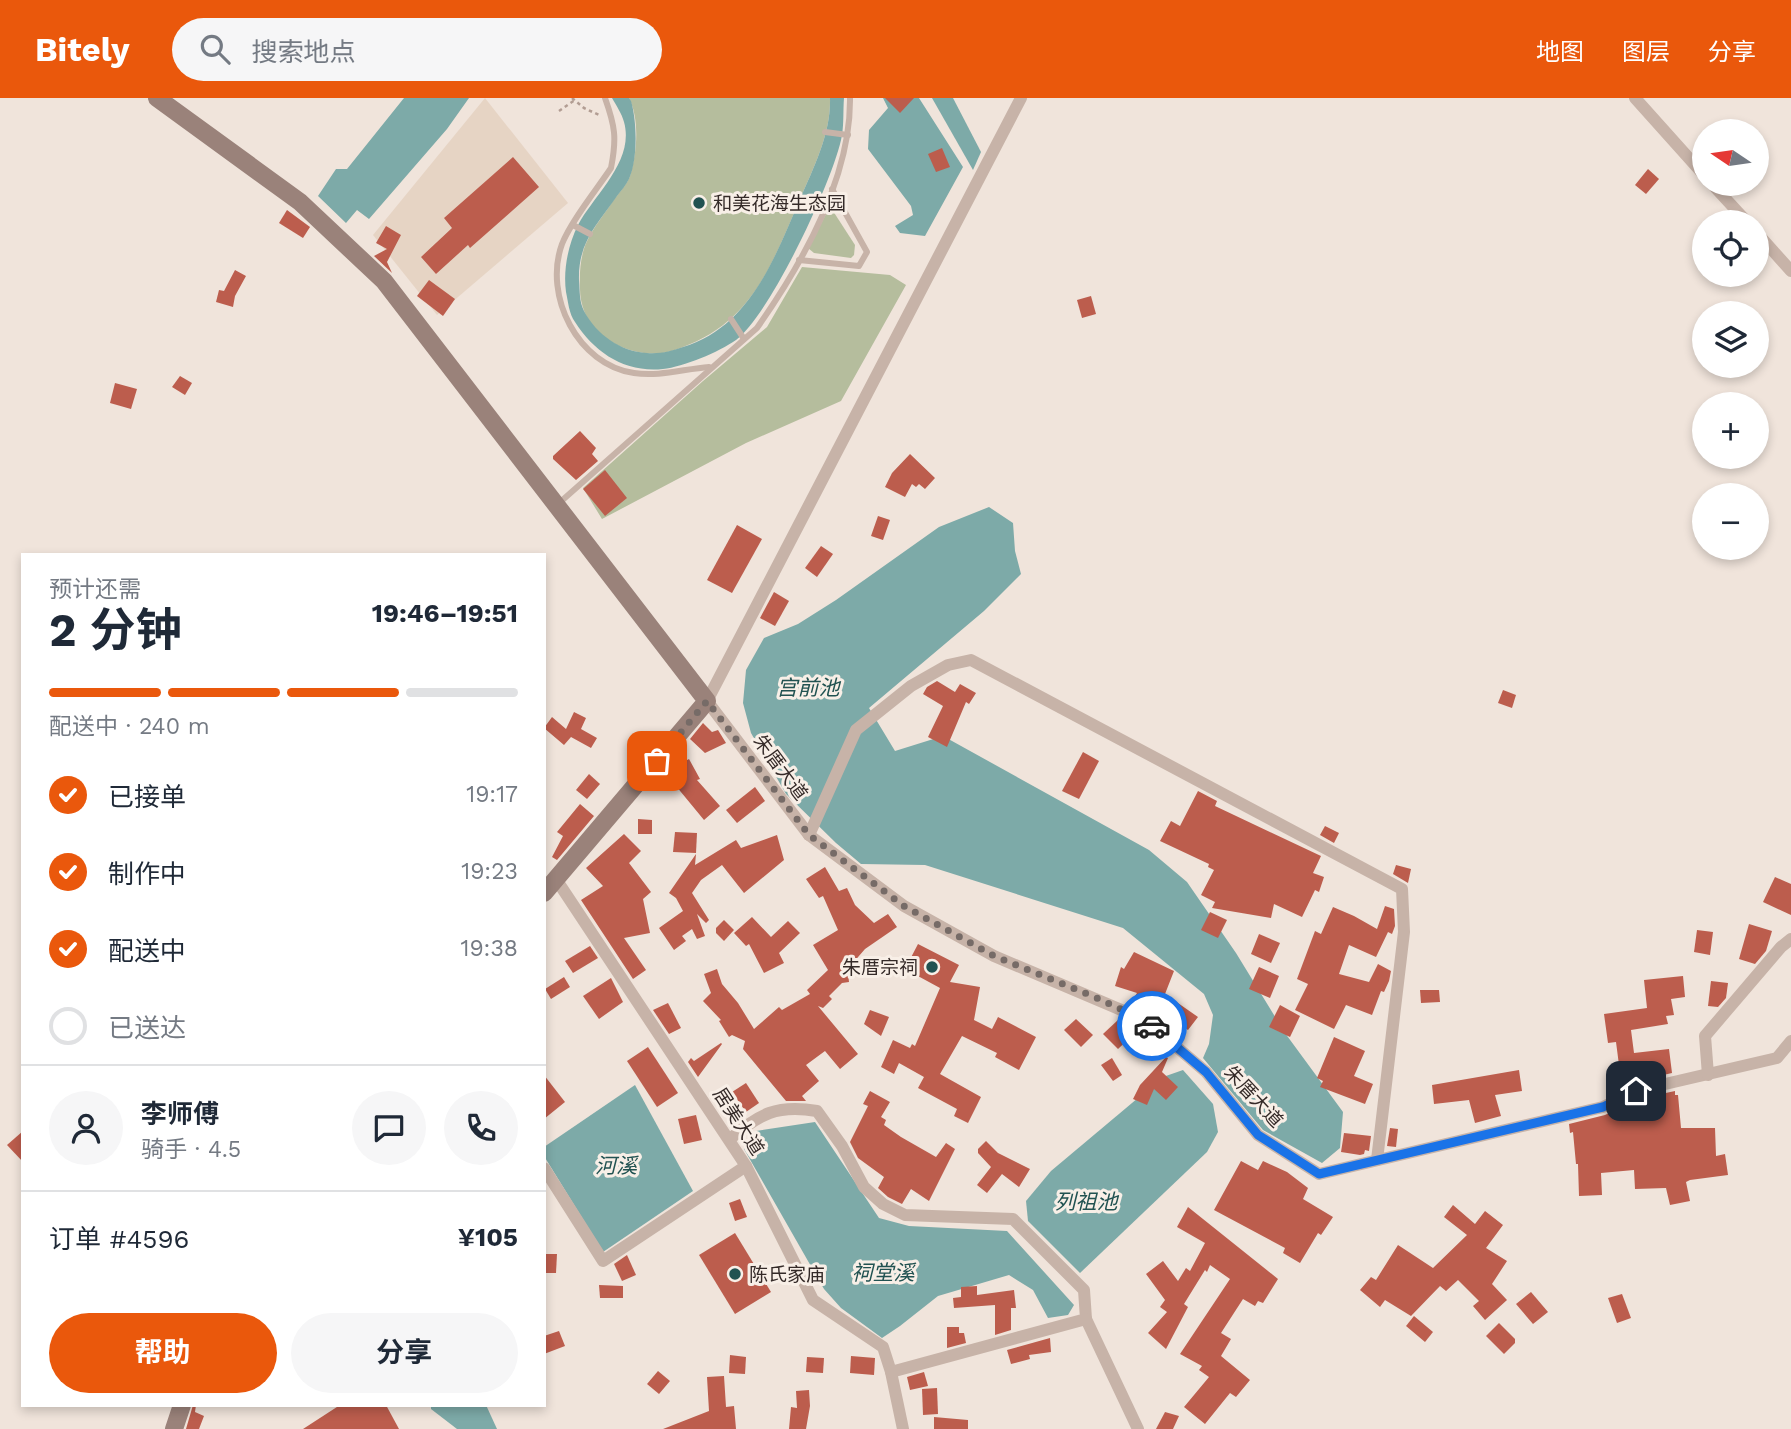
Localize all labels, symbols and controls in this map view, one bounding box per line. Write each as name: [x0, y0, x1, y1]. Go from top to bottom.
search box: [172, 18, 662, 81]
text: Bitely: [35, 30, 130, 69]
icon: search: [196, 30, 234, 68]
text: 搜索地点: [252, 37, 356, 67]
text: 地图: [1536, 38, 1584, 66]
text: 图层: [1622, 38, 1670, 66]
text: 分享: [1708, 38, 1756, 66]
north arrow: [1692, 119, 1769, 196]
map controls: [1692, 119, 1769, 560]
place label: 和美花海生态园: [713, 192, 846, 215]
marker: 和美花海生态园: [691, 195, 707, 211]
button: locate: [1692, 210, 1769, 287]
button: layers: [1692, 301, 1769, 378]
button: +: [1692, 392, 1769, 469]
button: −: [1692, 483, 1769, 560]
text: 预计还需: [49, 576, 141, 603]
text: 19:46–19:51: [372, 598, 518, 628]
text: 2 分钟: [49, 603, 182, 657]
water label: 宫前池: [777, 675, 841, 700]
text: 配送中 · 240 m: [49, 713, 210, 740]
street label: 朱厝大道: [749, 730, 813, 805]
pin: [627, 731, 687, 791]
icon: bag: [638, 742, 676, 780]
icon: check: [49, 776, 87, 814]
text: 19:17: [466, 781, 518, 808]
text: 已接单: [108, 782, 186, 812]
icon: check: [49, 853, 87, 891]
text: 19:23: [461, 858, 518, 885]
text: 制作中: [108, 859, 186, 889]
icon: check: [49, 930, 87, 968]
text: 19:38: [460, 935, 518, 962]
text: 配送中: [108, 936, 186, 966]
place label: 朱厝宗祠: [842, 956, 918, 979]
marker: 朱厝宗祠: [924, 959, 940, 975]
courier: [1117, 991, 1187, 1061]
icon: car: [1133, 1007, 1171, 1045]
text: 已送达: [108, 1013, 186, 1043]
street label: 朱厝大道: [1219, 1061, 1288, 1132]
pin: [1606, 1061, 1666, 1121]
icon: home: [1617, 1072, 1655, 1110]
street label: 居美大道: [708, 1083, 769, 1159]
button: person: [49, 1091, 123, 1165]
button: chat: [352, 1091, 426, 1165]
button: phone: [444, 1091, 518, 1165]
text: 李师傅: [141, 1099, 219, 1129]
text: 骑手 · 4.5: [141, 1136, 241, 1163]
water label: 河溪: [595, 1153, 639, 1178]
water label: 列祖池: [1055, 1189, 1119, 1214]
text: ¥105: [458, 1222, 518, 1252]
text: 订单 #4596: [49, 1224, 189, 1254]
water label: 祠堂溪: [852, 1260, 916, 1285]
place label: 陈氏家庙: [749, 1263, 825, 1286]
marker: 陈氏家庙: [727, 1266, 743, 1282]
button: 帮助: [49, 1313, 277, 1393]
button: 分享: [291, 1313, 518, 1393]

